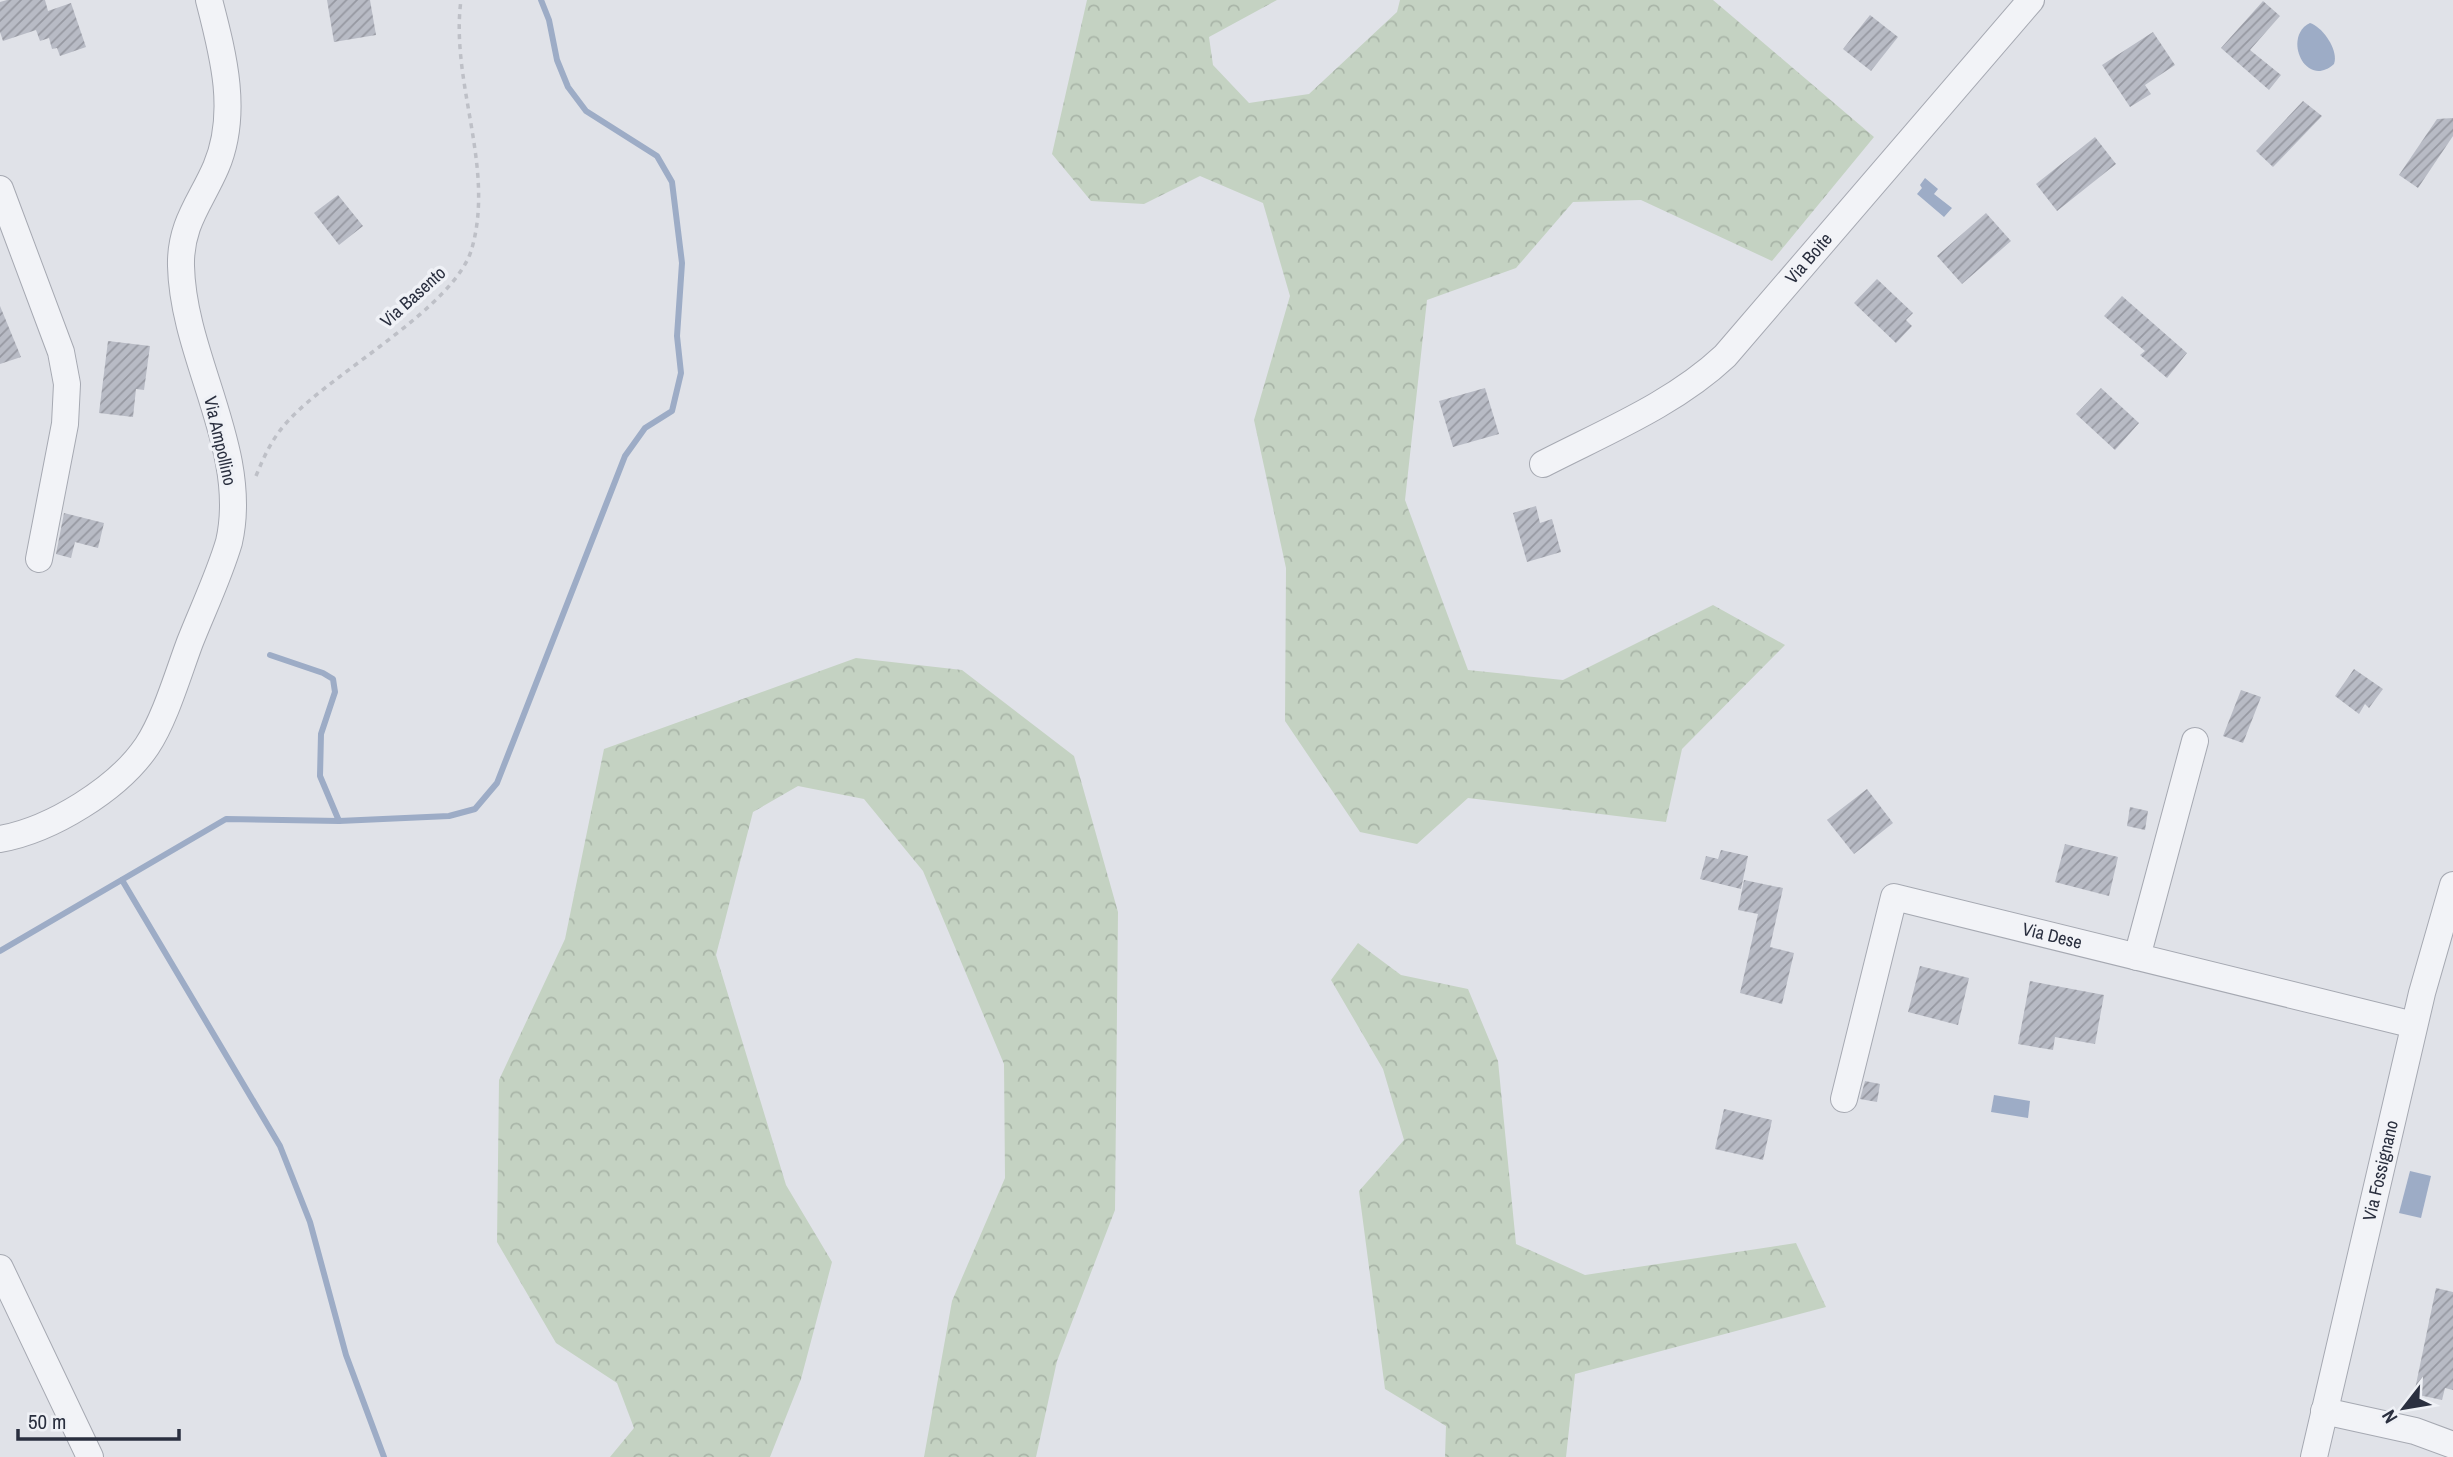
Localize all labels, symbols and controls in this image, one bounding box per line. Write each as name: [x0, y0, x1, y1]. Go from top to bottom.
street label: Via Boite: [1779, 227, 1838, 289]
street label: Via Basento: [375, 261, 451, 333]
street label: Via Ampollino: [198, 394, 243, 488]
street label: Via Dese: [2020, 916, 2085, 955]
street label: Via Fossignano: [2356, 1118, 2404, 1223]
north arrow: [2369, 1373, 2439, 1443]
scale bar: [18, 1398, 178, 1442]
text: N: [2375, 1405, 2403, 1428]
text: 50 m: [28, 1407, 66, 1436]

